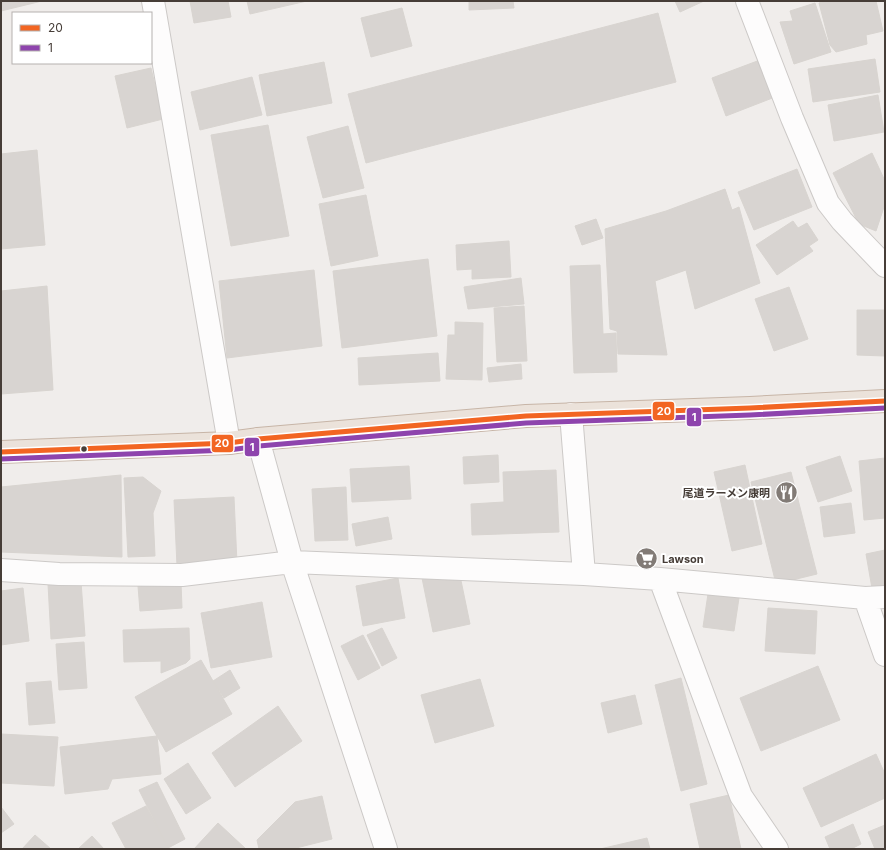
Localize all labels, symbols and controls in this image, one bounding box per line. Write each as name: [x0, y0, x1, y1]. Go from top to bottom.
legend: [12, 12, 152, 64]
text: 20: [48, 20, 63, 35]
text: 1: [48, 40, 53, 55]
line badge: 20: [652, 401, 675, 421]
text: 20: [657, 404, 671, 418]
line badge: 1: [686, 407, 702, 427]
text: 1: [692, 410, 697, 424]
line badge: 20: [211, 434, 234, 453]
text: 20: [215, 436, 229, 450]
line badge: 1: [244, 437, 260, 457]
text: 1: [250, 440, 255, 454]
unlabelled marker: [79, 444, 89, 454]
restaurant icon: 尾道ラーメン康明: [773, 480, 799, 506]
place label: 尾道ラーメン康明: [682, 486, 770, 500]
supermarket icon: Lawson: [633, 546, 659, 572]
place label: Lawson: [662, 552, 704, 566]

